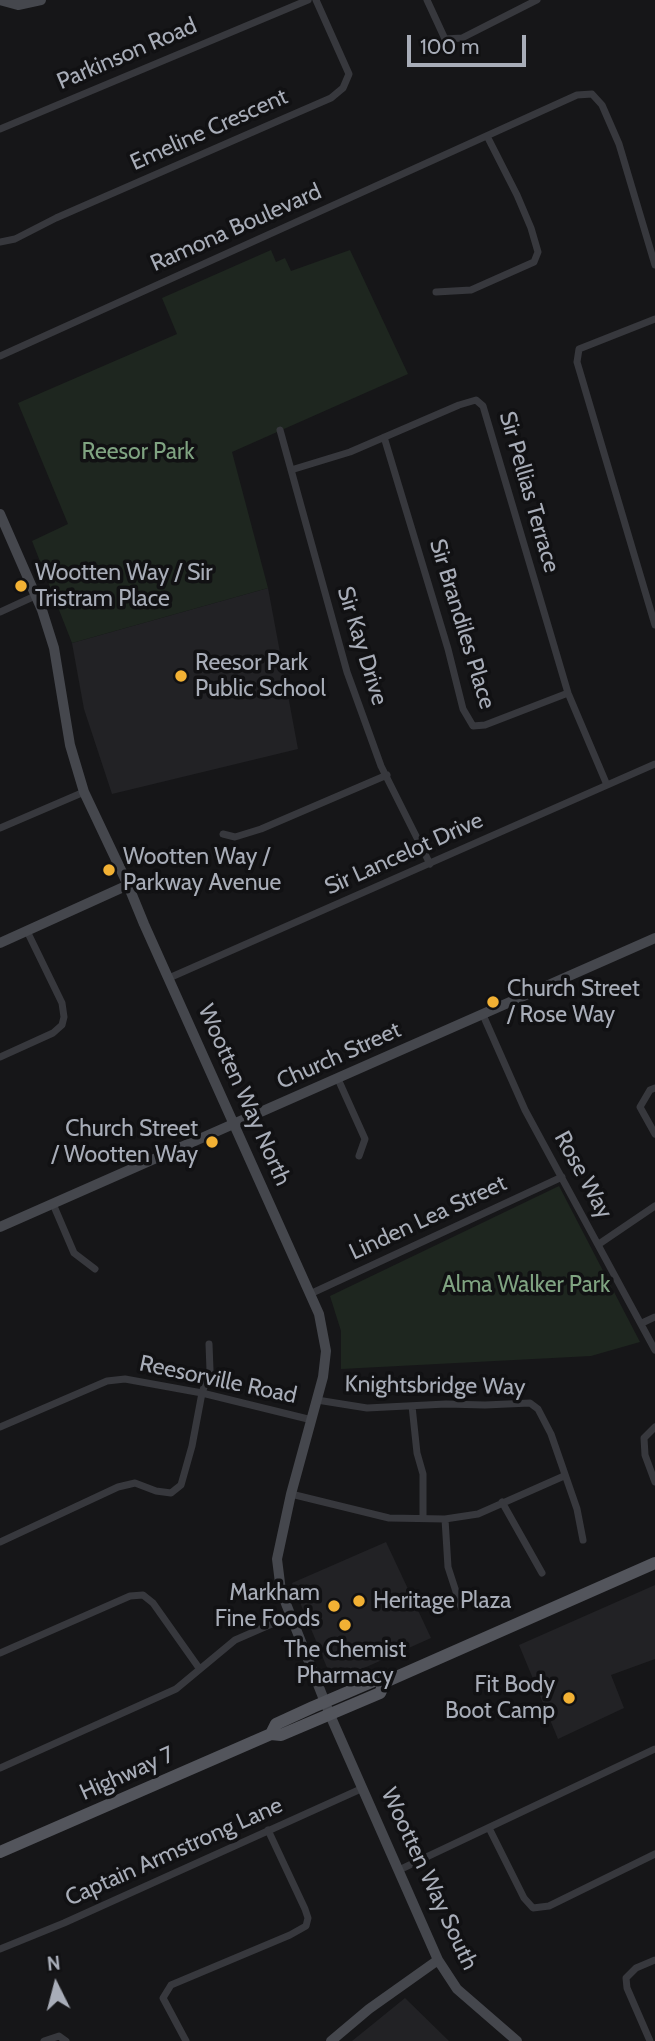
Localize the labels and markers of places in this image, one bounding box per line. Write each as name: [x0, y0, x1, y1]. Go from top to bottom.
place label: Wootten Way / Sir Tristram Place: [35, 559, 212, 613]
marker: Wootten Way / Sir Tristram Place: [13, 578, 29, 594]
place label: Reesor Park Public School: [195, 649, 326, 703]
marker: Reesor Park Public School: [173, 668, 189, 684]
place label: Wootten Way / Parkway Avenue: [123, 843, 281, 897]
marker: Wootten Way / Parkway Avenue: [101, 862, 117, 878]
place label: Church Street / Rose Way: [507, 975, 640, 1029]
marker: Church Street / Rose Way: [485, 994, 501, 1010]
place label: Church Street / Wootten Way: [51, 1115, 198, 1169]
marker: Church Street / Wootten Way: [204, 1134, 220, 1150]
place label: Markham Fine Foods: [215, 1579, 320, 1633]
place label: Heritage Plaza: [373, 1587, 511, 1615]
marker: Heritage Plaza: [351, 1593, 367, 1609]
marker: Markham Fine Foods: [326, 1598, 342, 1614]
marker: The Chemist Pharmacy: [337, 1617, 353, 1633]
place label: The Chemist Pharmacy: [284, 1636, 406, 1690]
place label: Fit Body Boot Camp: [445, 1671, 555, 1725]
marker: Fit Body Boot Camp: [561, 1690, 577, 1706]

